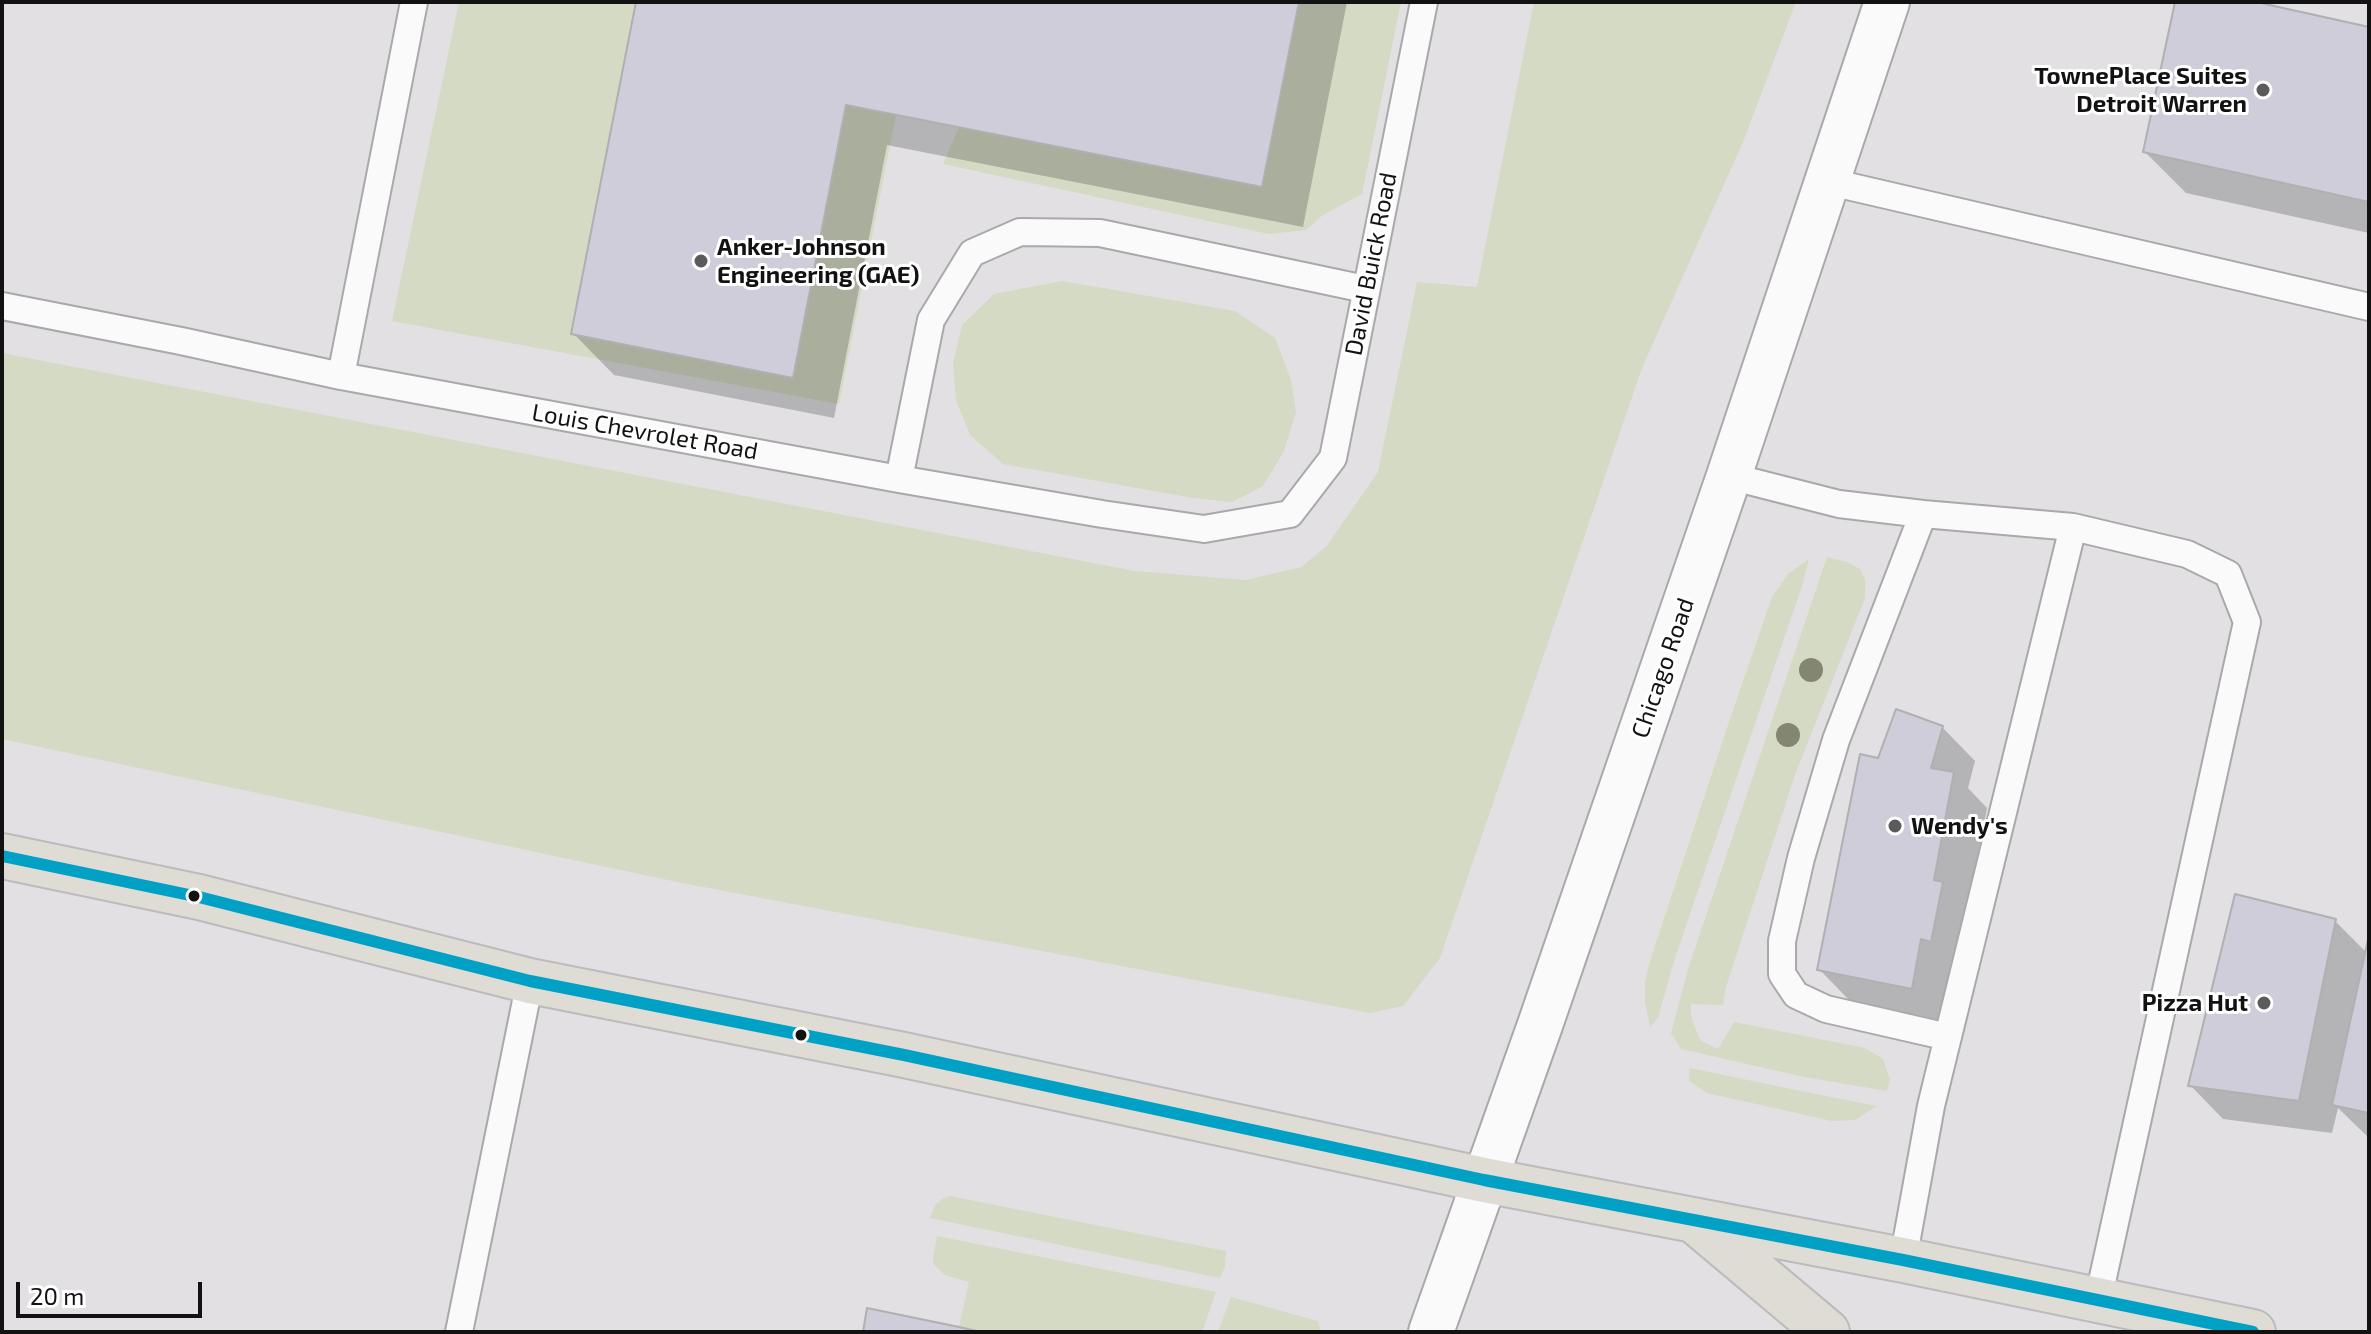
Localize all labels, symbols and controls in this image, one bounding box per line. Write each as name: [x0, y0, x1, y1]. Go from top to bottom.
place label: TownePlace Suites Detroit Warren: [2034, 62, 2247, 118]
marker: TownePlace Suites Detroit Warren: [2254, 81, 2272, 99]
street label: David Buick Road: [1339, 170, 1403, 358]
place label: Anker-Johnson Engineering (GAE): [717, 233, 919, 289]
marker: Anker-Johnson Engineering (GAE): [692, 252, 710, 270]
street label: Louis Chevrolet Road: [530, 398, 760, 466]
street label: Chicago Road: [1626, 594, 1700, 742]
place label: Wendy's: [1911, 812, 2008, 840]
marker: Wendy's: [1886, 817, 1904, 835]
unlabelled marker: [186, 888, 202, 904]
place label: Pizza Hut: [2142, 989, 2248, 1017]
marker: Pizza Hut: [2255, 994, 2273, 1012]
unlabelled marker: [793, 1027, 809, 1043]
scale bar: [20, 1266, 206, 1316]
text: 20 m: [30, 1281, 84, 1310]

